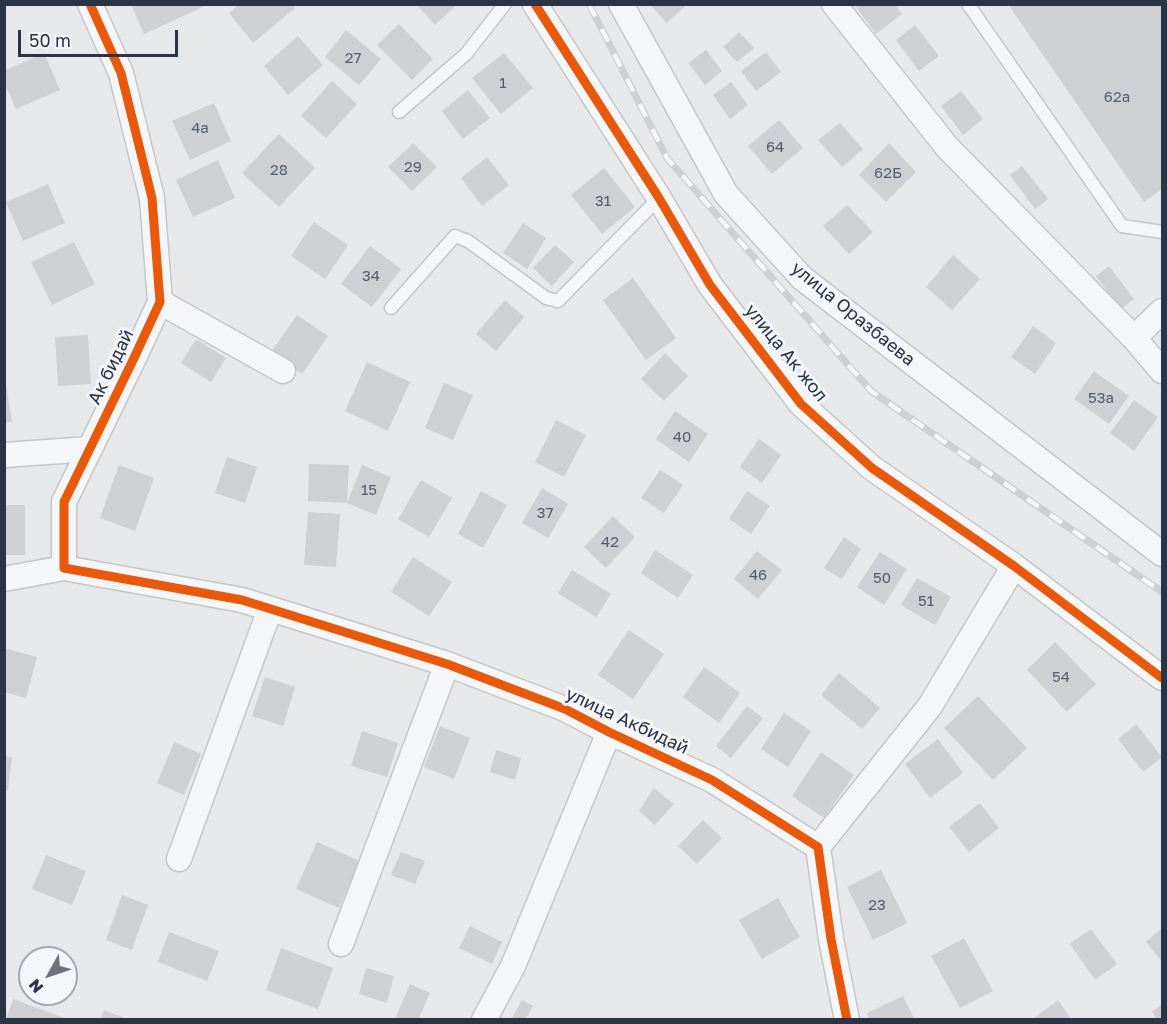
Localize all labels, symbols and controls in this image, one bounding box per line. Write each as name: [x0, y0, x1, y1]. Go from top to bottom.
scale bar: [21, 18, 182, 56]
text: 50 m: [29, 29, 71, 51]
house number: 27: [345, 49, 361, 67]
house number: 1: [499, 74, 507, 92]
house number: 62а: [1104, 88, 1130, 106]
house number: 4а: [191, 119, 209, 137]
house number: 64: [766, 138, 784, 156]
house number: 29: [404, 158, 422, 176]
house number: 28: [270, 161, 288, 179]
house number: 62Б: [874, 164, 902, 182]
house number: 31: [595, 192, 611, 210]
street label: улица Оразбаева: [787, 257, 919, 371]
house number: 34: [362, 267, 380, 285]
street label: улица Ак жол: [740, 300, 832, 406]
street label: Ак бидай: [84, 326, 138, 408]
house number: 53а: [1088, 389, 1114, 407]
house number: 40: [673, 428, 691, 446]
house number: 15: [361, 481, 377, 499]
house number: 37: [537, 504, 553, 522]
house number: 42: [601, 533, 619, 551]
house number: 46: [749, 566, 767, 584]
house number: 50: [873, 569, 891, 587]
house number: 51: [918, 592, 934, 610]
house number: 54: [1052, 668, 1070, 686]
street label: улица Акбидай: [562, 683, 692, 759]
house number: 23: [868, 896, 886, 914]
north arrow: [18, 946, 78, 1006]
text: N: [24, 975, 47, 997]

